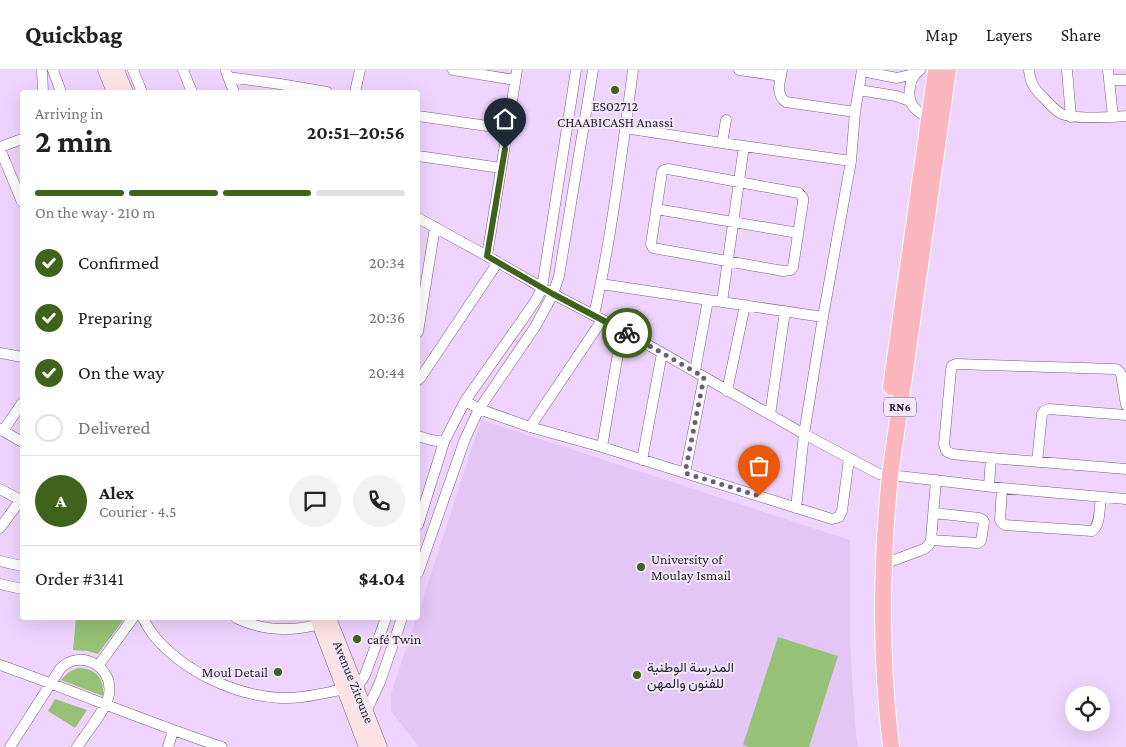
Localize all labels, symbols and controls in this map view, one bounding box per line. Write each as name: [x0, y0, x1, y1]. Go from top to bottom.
text: Quickbag: [25, 21, 122, 48]
text: Map: [925, 25, 958, 45]
text: Layers: [986, 25, 1033, 45]
text: Share: [1061, 25, 1101, 45]
marker: ES02712 CHAABICASH Anassi: [609, 84, 621, 96]
pin: [484, 98, 526, 149]
place label: ES02712 CHAABICASH Anassi: [557, 98, 673, 130]
text: Arriving in: [35, 105, 103, 122]
icon: home: [491, 105, 519, 133]
text: 20:51–20:56: [307, 122, 405, 143]
text: 2 min: [35, 123, 112, 159]
text: On the way · 210 m: [35, 204, 155, 221]
icon: check: [35, 249, 63, 277]
text: Confirmed: [78, 252, 159, 273]
text: 20:34: [369, 254, 405, 271]
icon: check: [35, 304, 63, 332]
text: Preparing: [78, 307, 152, 328]
courier: [602, 308, 652, 358]
text: 20:36: [369, 309, 405, 326]
icon: bike: [613, 319, 641, 347]
icon: check: [35, 359, 63, 387]
text: On the way: [78, 362, 164, 383]
text: 20:44: [368, 364, 405, 381]
road number: RN6: [884, 398, 916, 417]
text: Delivered: [78, 417, 151, 438]
pin: [738, 445, 780, 496]
icon: bag: [745, 452, 773, 480]
button: chat: [289, 475, 341, 527]
button: phone: [353, 475, 405, 527]
text: Alex: [99, 482, 134, 503]
text: A: [55, 490, 67, 511]
text: Courier · 4.5: [99, 503, 177, 520]
place label: University of Moulay Ismail: [651, 551, 731, 583]
marker: University of Moulay Ismail: [635, 561, 647, 573]
text: Order #3141: [35, 568, 124, 589]
text: $4.04: [359, 568, 405, 589]
place label: café Twin: [367, 631, 422, 647]
marker: café Twin: [351, 633, 363, 645]
street label: Avenue Zitoune: [330, 638, 378, 726]
place label: المدرسة الوطنية للفنون والمهن: [647, 659, 734, 692]
place label: Moul Detail: [202, 664, 268, 680]
marker: Moul Detail: [272, 666, 284, 678]
marker: المدرسة الوطنية للفنون والمهن: [631, 669, 643, 681]
map controls: [1065, 686, 1110, 731]
button: locate: [1065, 686, 1110, 731]

